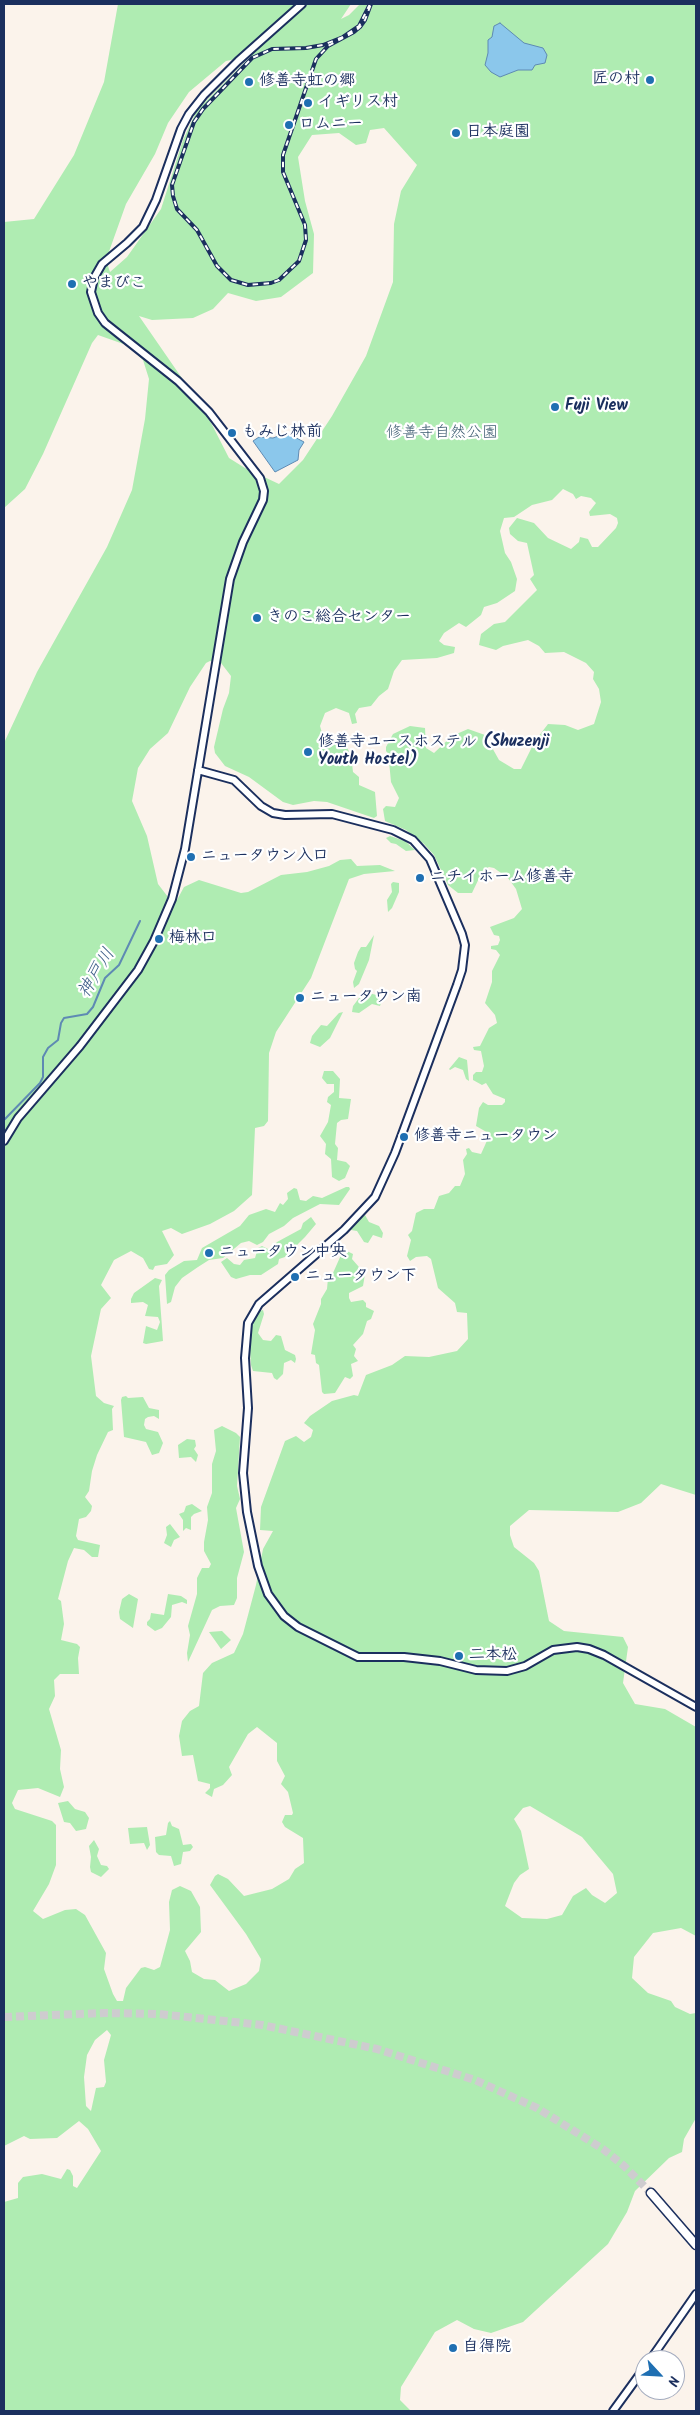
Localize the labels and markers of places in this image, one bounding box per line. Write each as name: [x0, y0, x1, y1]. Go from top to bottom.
place label: 匠の村: [592, 70, 640, 90]
place label: 修善寺虹の郷: [259, 72, 355, 92]
marker: 匠の村: [644, 74, 656, 86]
marker: 修善寺虹の郷: [243, 76, 255, 88]
place label: イギリス村: [318, 93, 398, 113]
marker: イギリス村: [302, 97, 314, 109]
place label: ロムニー: [299, 115, 363, 135]
marker: ロムニー: [283, 119, 295, 131]
place label: 日本庭園: [466, 123, 530, 143]
marker: 日本庭園: [450, 127, 462, 139]
place label: やまびこ: [82, 274, 146, 294]
marker: やまびこ: [66, 278, 78, 290]
place label: Fuji View: [565, 397, 628, 417]
marker: Fuji View: [549, 401, 561, 413]
place label: もみじ林前: [242, 423, 322, 443]
marker: もみじ林前: [226, 427, 238, 439]
place label: きのこ総合センター: [267, 608, 411, 628]
marker: きのこ総合センター: [251, 612, 263, 624]
place label: 修善寺ユースホステル (Shuzenji Youth Hostel): [318, 733, 549, 771]
marker: 修善寺ユースホステル (Shuzenji Youth Hostel): [302, 746, 314, 758]
place label: ニュータウン入口: [201, 847, 329, 867]
marker: ニュータウン入口: [185, 851, 197, 863]
place label: ニチイホーム修善寺: [430, 868, 574, 888]
marker: ニチイホーム修善寺: [414, 872, 426, 884]
place label: 梅林口: [169, 929, 217, 949]
marker: 梅林口: [153, 933, 165, 945]
place label: ニュータウン南: [310, 988, 422, 1008]
marker: ニュータウン南: [294, 992, 306, 1004]
place label: 修善寺ニュータウン: [414, 1127, 558, 1147]
marker: 修善寺ニュータウン: [398, 1131, 410, 1143]
place label: ニュータウン中央: [219, 1243, 347, 1263]
marker: ニュータウン中央: [203, 1247, 215, 1259]
place label: ニュータウン下: [305, 1267, 417, 1287]
marker: ニュータウン下: [289, 1271, 301, 1283]
place label: 二本松: [469, 1646, 517, 1666]
marker: 二本松: [453, 1650, 465, 1662]
place label: 自得院: [463, 2338, 511, 2358]
marker: 自得院: [447, 2342, 459, 2354]

